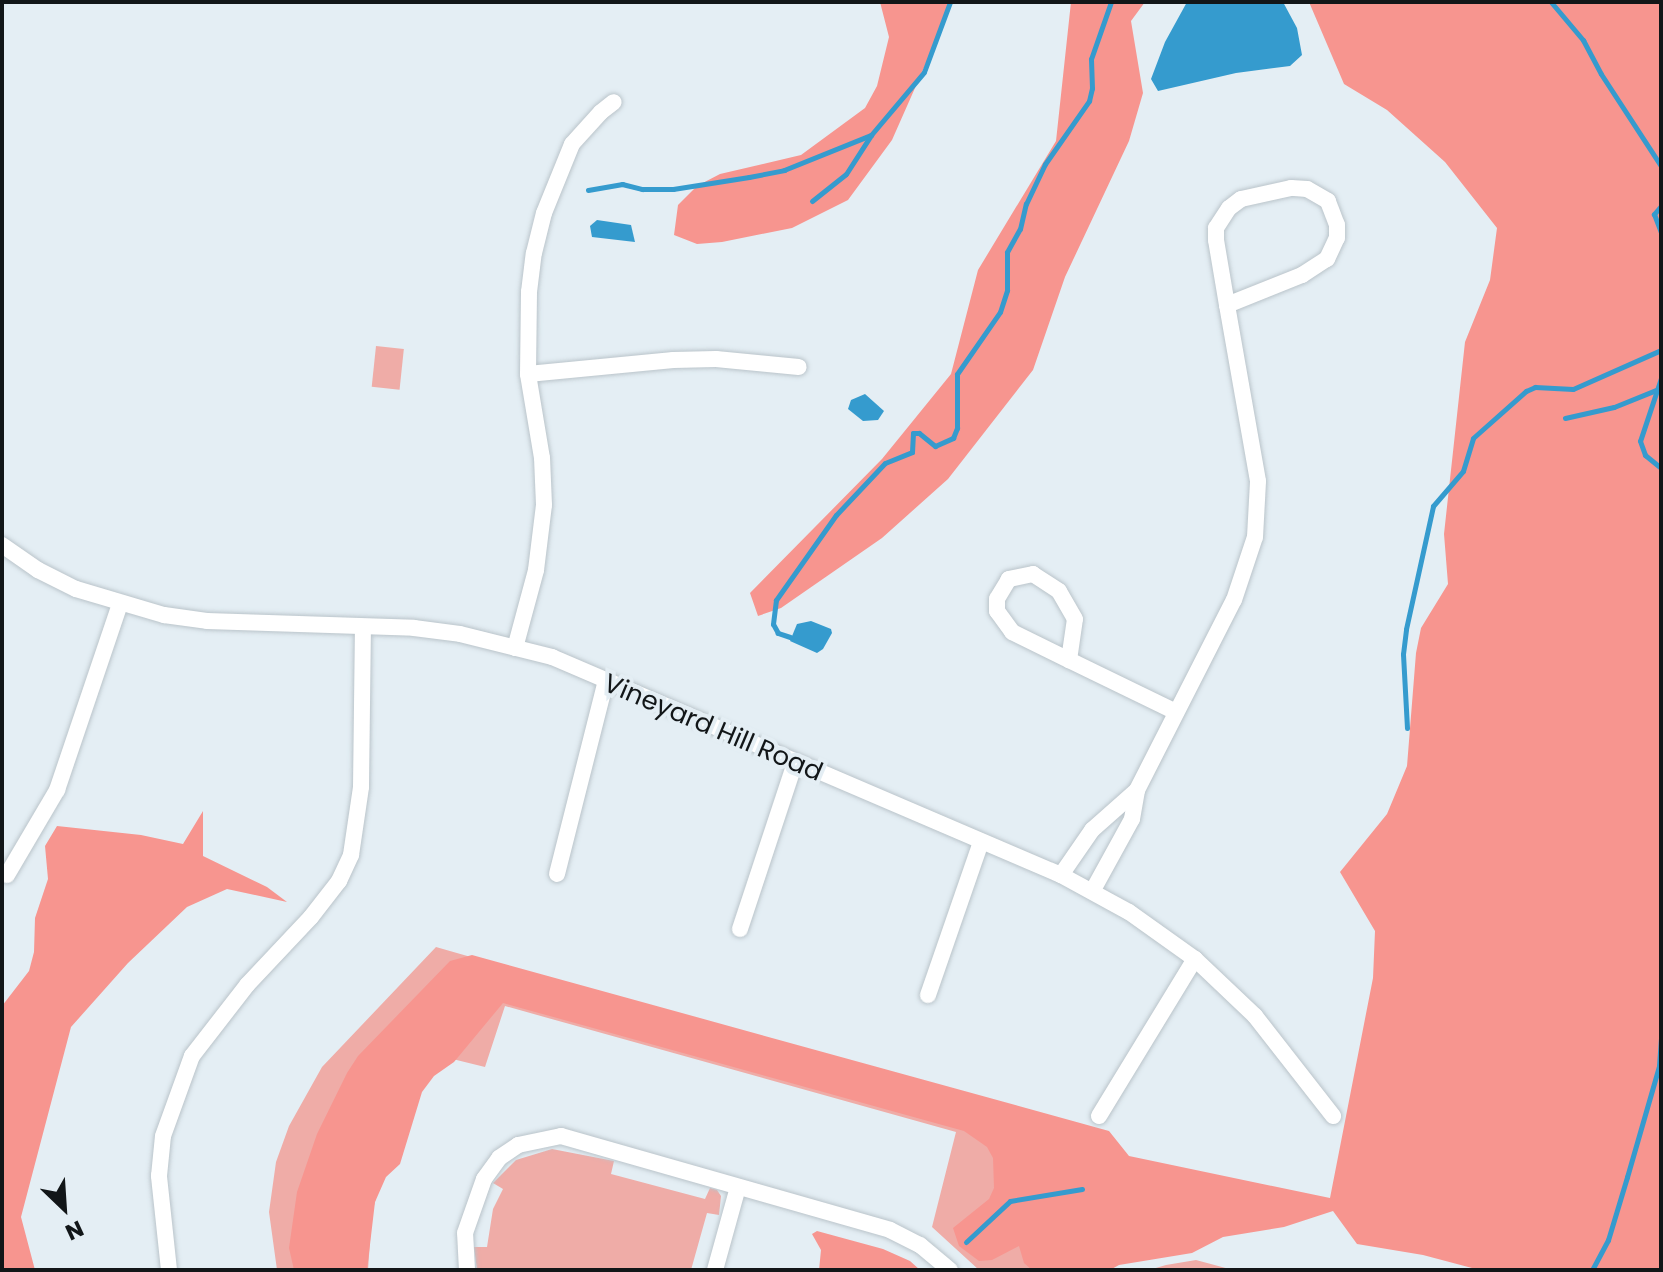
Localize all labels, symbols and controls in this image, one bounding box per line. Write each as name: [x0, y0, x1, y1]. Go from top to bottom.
street label: Vineyard Hill Road: [599, 668, 827, 788]
north arrow: [24, 1168, 104, 1248]
text: N: [60, 1213, 88, 1248]

